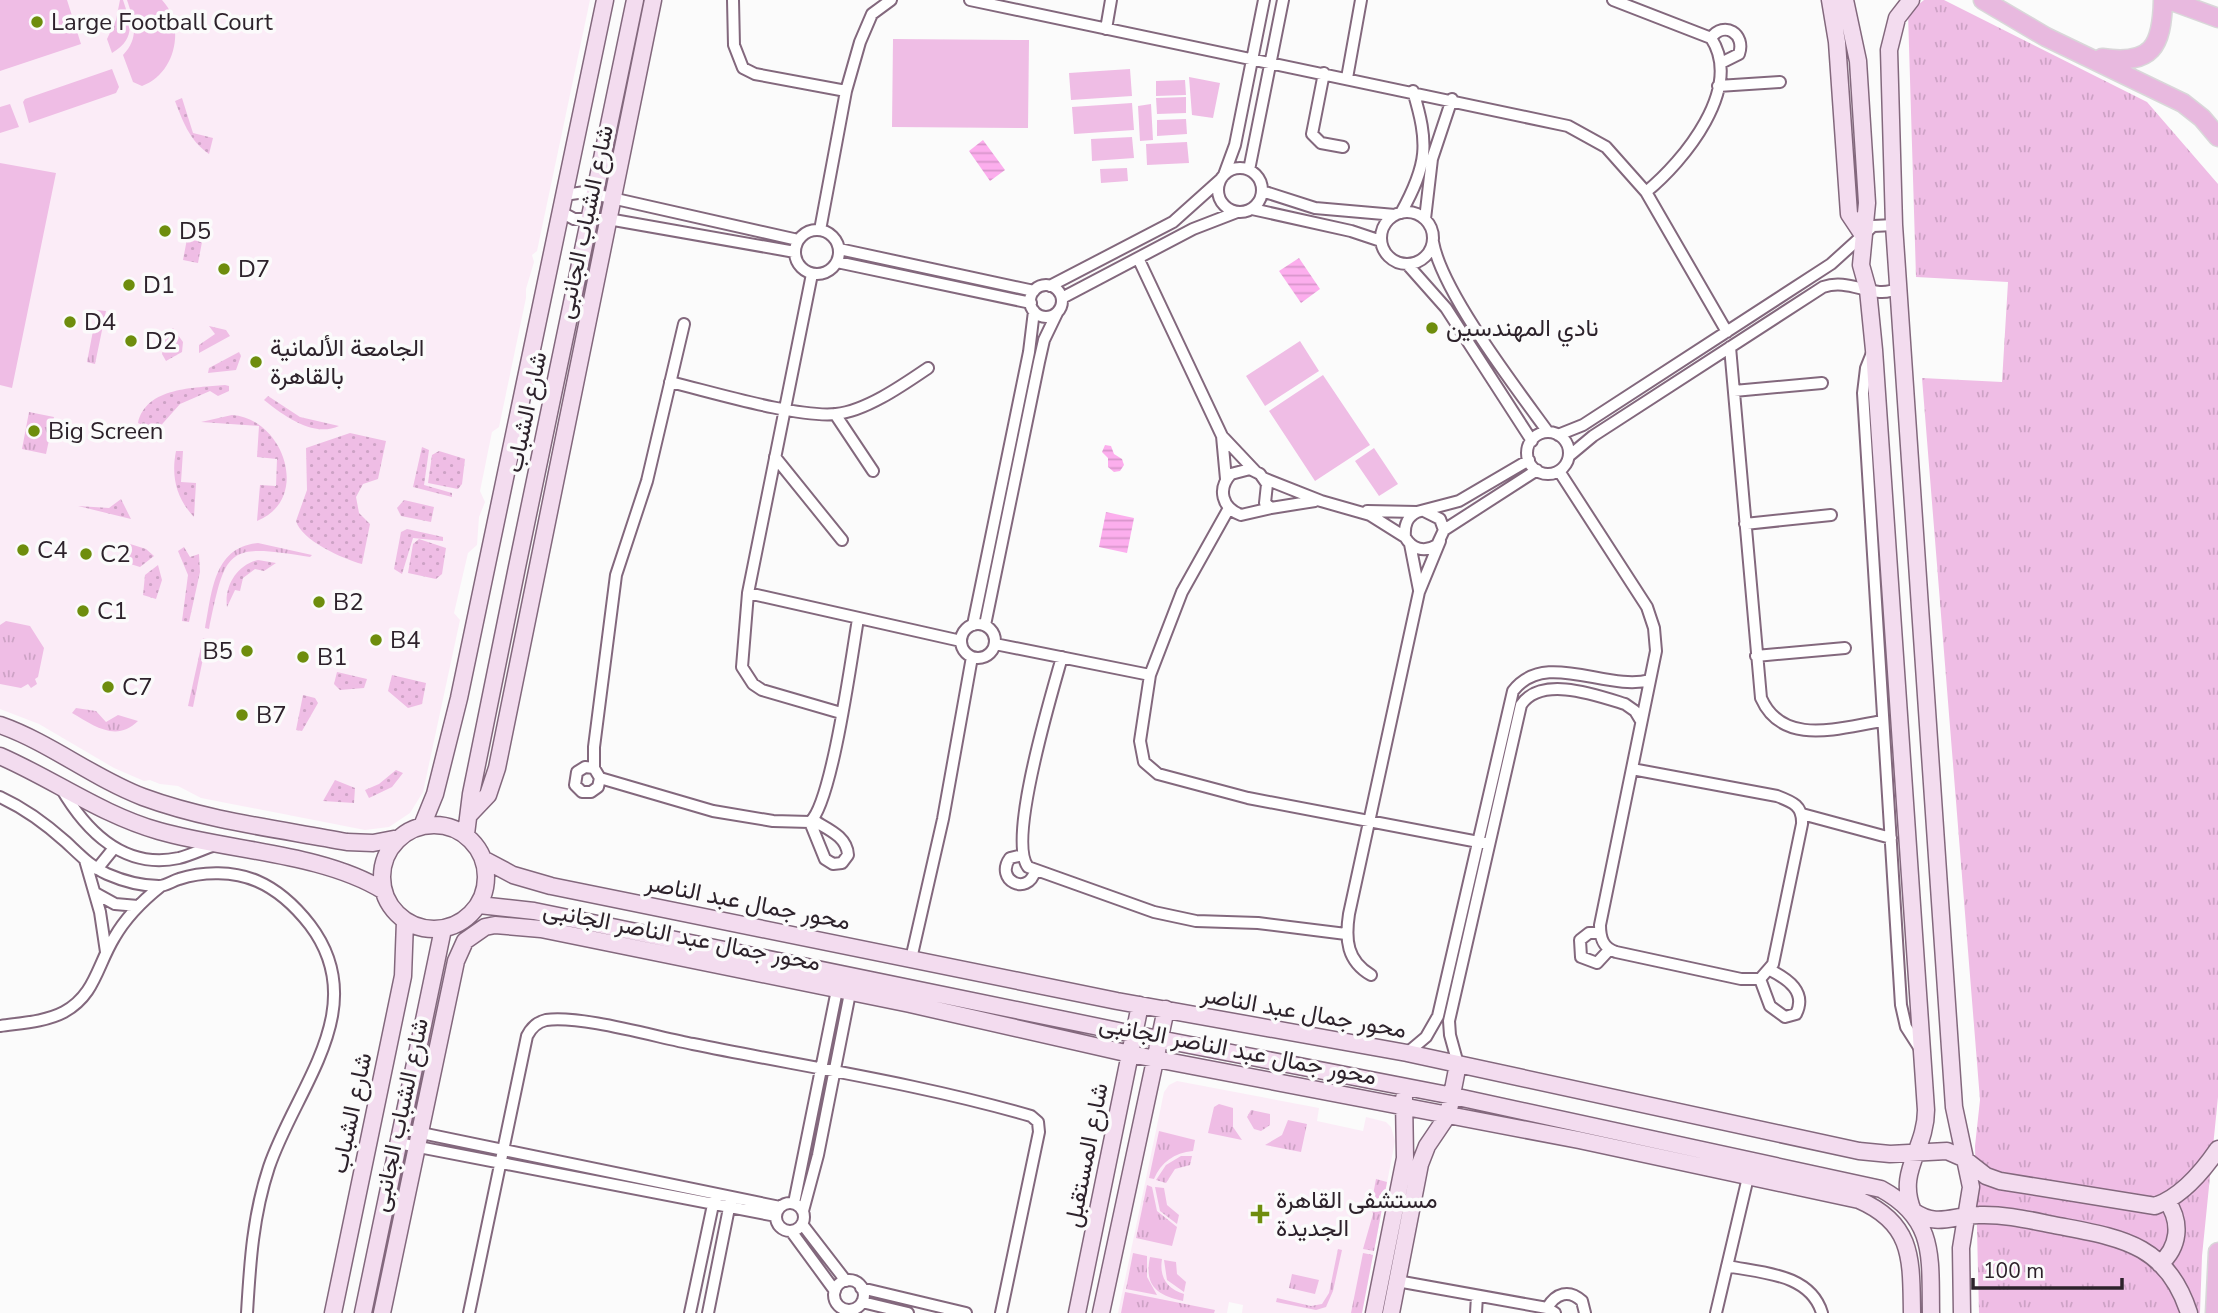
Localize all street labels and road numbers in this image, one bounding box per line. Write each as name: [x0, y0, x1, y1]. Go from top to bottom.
street label: شارع الشباب الجانبى: [549, 122, 621, 322]
street label: شارع الشباب: [498, 349, 554, 475]
street label: محور جمال عبد الناصر: [642, 866, 853, 938]
street label: محور جمال عبد الناصر الجانبى: [540, 893, 824, 979]
street label: محور جمال عبد الناصر: [1198, 978, 1409, 1046]
street label: محور جمال عبد الناصر الجانبى: [1096, 1007, 1380, 1093]
street label: شارع الشباب الجانبى: [364, 1015, 436, 1215]
street label: شارع الشباب: [323, 1050, 379, 1176]
street label: شارع المستقبل: [1056, 1080, 1116, 1230]

